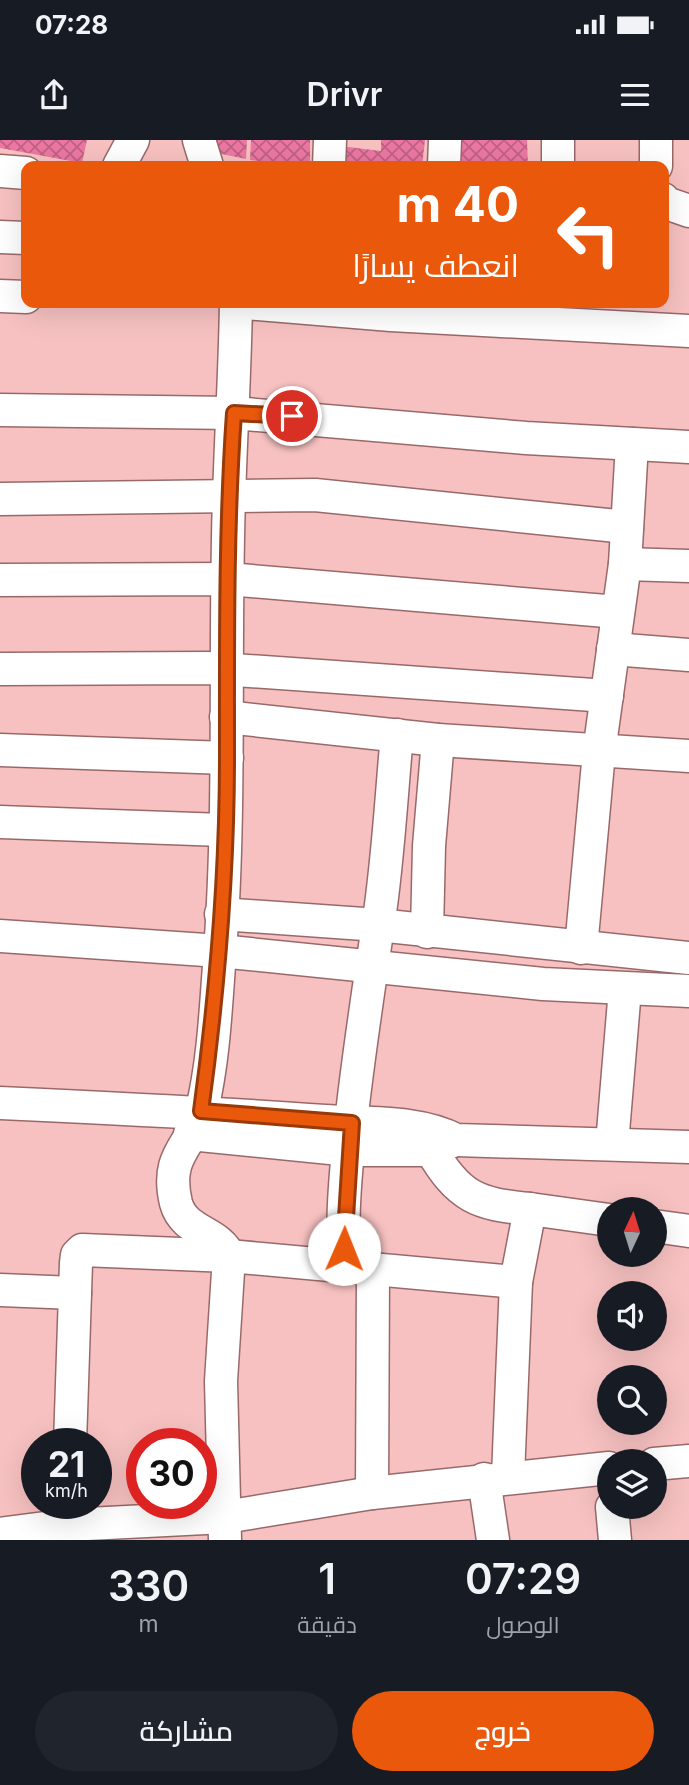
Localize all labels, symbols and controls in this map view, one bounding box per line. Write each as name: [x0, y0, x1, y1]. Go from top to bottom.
text: 07:28: [35, 9, 108, 40]
text: Drivr: [307, 75, 383, 114]
icon: share: [35, 76, 73, 114]
icon: menu: [616, 76, 654, 114]
text: 40 m: [396, 175, 519, 234]
icon: left: [543, 189, 634, 280]
text: انعطف يسارًا: [352, 246, 519, 285]
pin: [262, 386, 322, 446]
icon: arrive: [273, 397, 311, 435]
north arrow: [597, 1197, 667, 1267]
map controls: [597, 1197, 667, 1519]
position arrow: [307, 1212, 381, 1286]
button: sound: [597, 1281, 667, 1351]
button: search: [597, 1365, 667, 1435]
speed limit sign: 30: [126, 1428, 217, 1519]
text: 21: [48, 1443, 85, 1485]
button: layers: [597, 1449, 667, 1519]
text: km/h: [45, 1480, 88, 1501]
text: 1: [318, 1553, 336, 1604]
text: 07:29: [465, 1553, 581, 1604]
text: 330: [108, 1560, 189, 1611]
text: m: [139, 1610, 159, 1638]
text: دقيقة: [297, 1611, 357, 1639]
text: الوصول: [486, 1611, 560, 1639]
button: مشاركة: [35, 1691, 338, 1771]
button: خروج: [352, 1691, 654, 1771]

